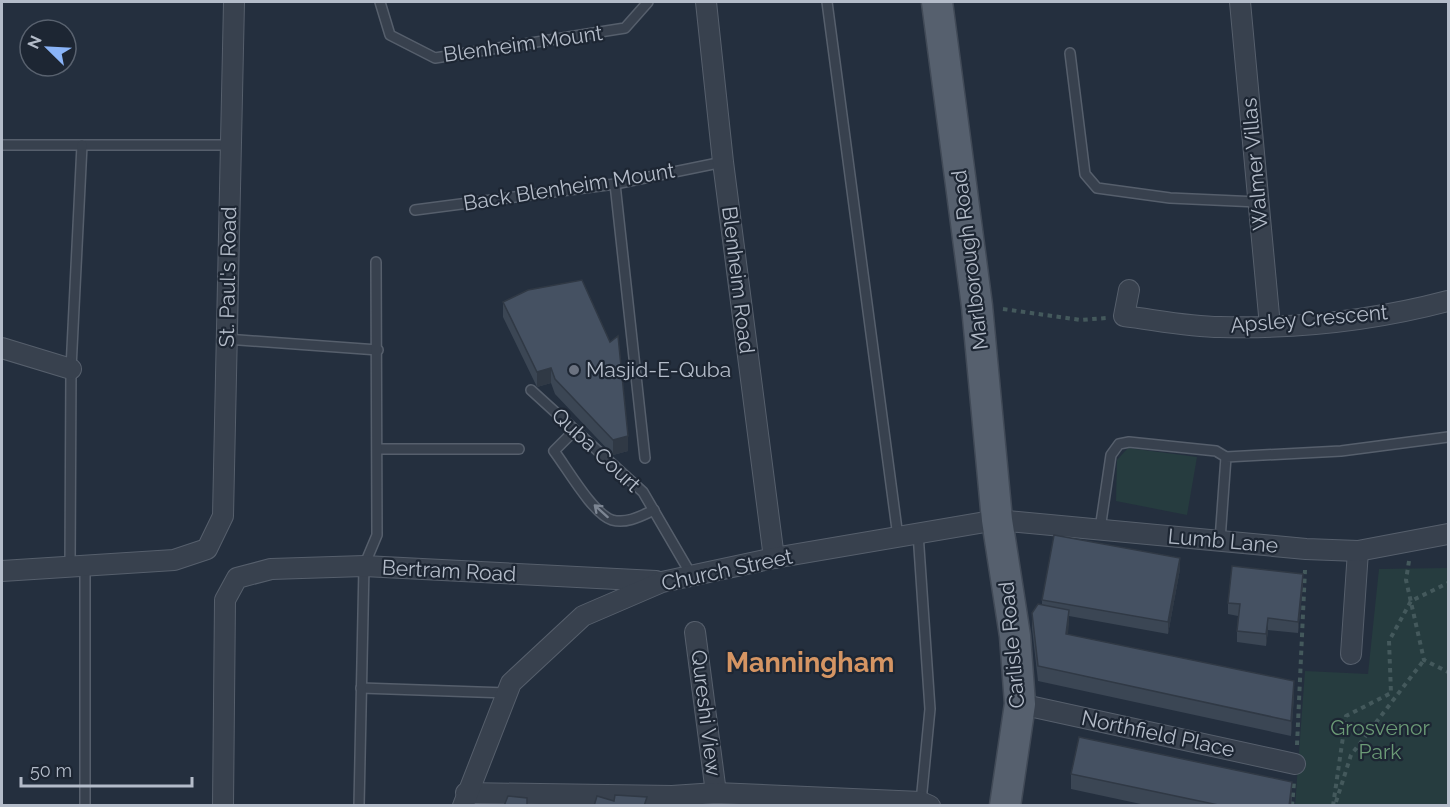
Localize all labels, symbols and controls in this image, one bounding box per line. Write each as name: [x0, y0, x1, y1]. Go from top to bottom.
north arrow: [18, 18, 78, 78]
street label: Blenheim Mount: [442, 20, 604, 67]
text: N: [24, 33, 46, 52]
street label: Walmer Villas: [1236, 97, 1273, 231]
street label: Back Blenheim Mount: [461, 157, 677, 216]
street label: Marlborough Road: [946, 169, 993, 352]
street label: Blenheim Road: [717, 205, 760, 355]
street label: St. Paul's Road: [214, 206, 241, 348]
street label: Apsley Crescent: [1229, 299, 1389, 338]
place label: Masjid-E-Quba: [586, 357, 731, 382]
marker: Masjid-E-Quba: [567, 363, 581, 377]
street label: Quba Court: [547, 402, 646, 497]
one-way arrow: [593, 504, 608, 518]
street label: Lumb Lane: [1167, 523, 1279, 558]
street label: Church Street: [659, 543, 795, 596]
street label: Bertram Road: [381, 554, 517, 587]
street label: Carlisle Road: [993, 580, 1030, 710]
district label: Manningham: [726, 647, 894, 678]
street label: Qureshi View: [686, 648, 727, 778]
street label: Northfield Place: [1079, 705, 1237, 762]
park label: Grosvenor Park: [1330, 715, 1430, 764]
scale bar: [21, 750, 192, 788]
text: 50 m: [30, 760, 72, 781]

